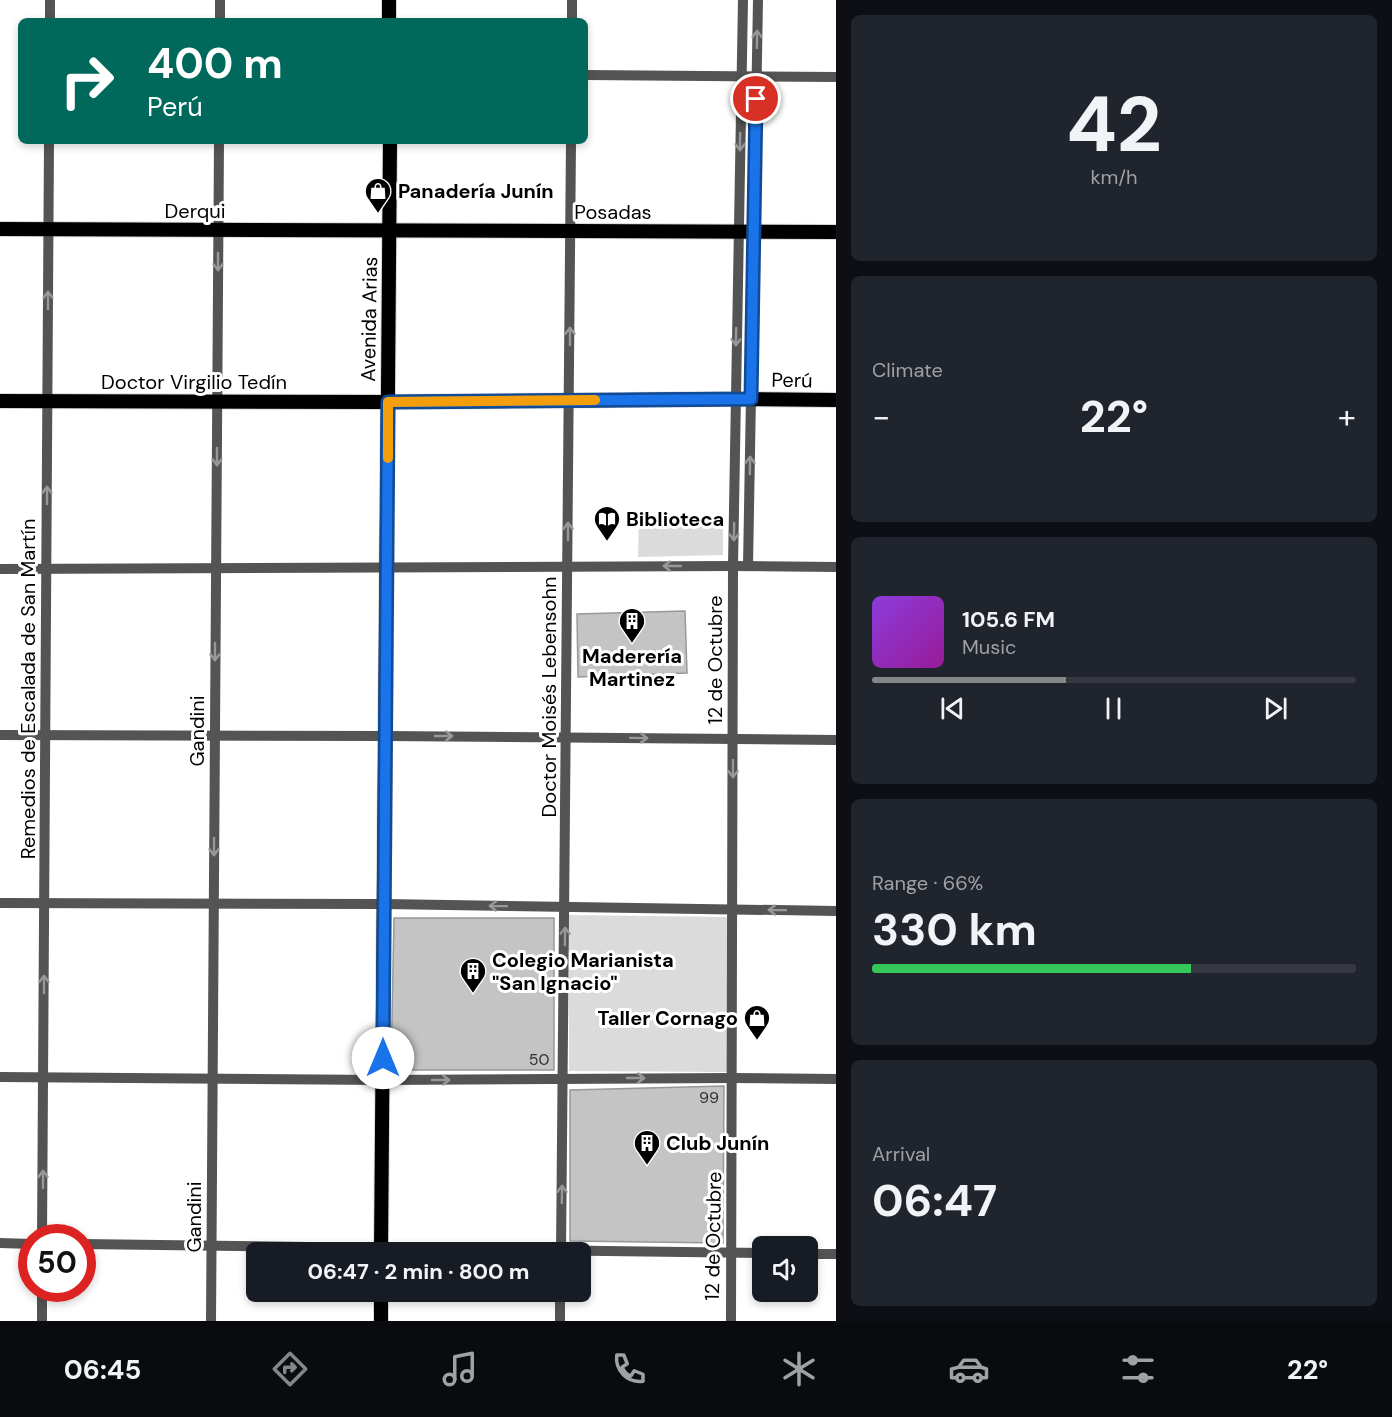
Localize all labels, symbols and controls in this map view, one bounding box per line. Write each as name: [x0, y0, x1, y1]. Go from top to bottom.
one-way arrow: [751, 30, 763, 50]
text: 400 m: [147, 36, 283, 91]
icon: right: [48, 42, 126, 120]
pin: [730, 73, 781, 124]
text: 42: [1066, 74, 1162, 175]
icon: arrive: [739, 82, 772, 115]
text: Perú: [147, 89, 203, 124]
one-way arrow: [734, 132, 746, 152]
text: km/h: [1090, 164, 1138, 190]
shop icon: Panadería Junín: [363, 176, 393, 214]
place label: Panadería Junín: [398, 178, 554, 204]
street label: Derqui: [165, 198, 225, 224]
street label: Posadas: [574, 199, 652, 225]
one-way arrow: [212, 252, 224, 272]
street label: Avenida Arias: [355, 256, 383, 382]
one-way arrow: [42, 291, 54, 311]
one-way arrow: [564, 327, 575, 347]
one-way arrow: [730, 327, 742, 347]
text: Climate: [872, 357, 943, 383]
street label: Perú: [771, 367, 813, 393]
street label: Doctor Virgilio Tedín: [101, 369, 287, 395]
text: 22°: [1080, 387, 1148, 446]
text: −: [872, 395, 890, 438]
text: +: [1338, 395, 1356, 438]
one-way arrow: [211, 447, 223, 467]
one-way arrow: [744, 456, 756, 476]
one-way arrow: [41, 486, 53, 506]
library icon: Biblioteca: [592, 504, 622, 542]
place label: Biblioteca: [626, 506, 724, 532]
street label: Remedios de Escalada de San Martín: [15, 519, 41, 859]
one-way arrow: [562, 522, 574, 542]
one-way arrow: [728, 522, 740, 542]
one-way arrow: [663, 560, 683, 572]
street label: Doctor Moisés Lebensohn: [536, 577, 562, 817]
street label: 12 de Octubre: [702, 595, 728, 725]
text: 105.6 FM: [962, 605, 1055, 634]
building icon: Maderería Martinez: [617, 606, 647, 644]
text: Music: [962, 634, 1017, 660]
one-way arrow: [209, 642, 221, 662]
place label: Maderería Martinez: [582, 643, 682, 692]
icon: previous: [936, 692, 969, 725]
icon: pause: [1097, 692, 1130, 725]
icon: next: [1259, 692, 1292, 725]
street label: Gandini: [184, 695, 210, 767]
one-way arrow: [433, 730, 453, 742]
one-way arrow: [628, 732, 648, 744]
one-way arrow: [727, 759, 739, 779]
one-way arrow: [208, 837, 220, 857]
text: Range · 66%: [872, 870, 983, 896]
one-way arrow: [489, 900, 509, 912]
text: 330 km: [872, 900, 1037, 959]
one-way arrow: [768, 904, 788, 916]
one-way arrow: [559, 927, 571, 947]
place label: Colegio Marianista "San Ignacio": [492, 947, 674, 996]
building icon: Colegio Marianista "San Ignacio": [458, 956, 488, 994]
one-way arrow: [38, 975, 50, 995]
shop icon: Taller Cornago: [742, 1003, 772, 1041]
place label: Taller Cornago: [598, 1005, 738, 1031]
position arrow: [351, 1026, 415, 1090]
house number: 50: [529, 1049, 549, 1070]
one-way arrow: [626, 1072, 646, 1084]
one-way arrow: [431, 1074, 451, 1086]
house number: 99: [699, 1087, 719, 1108]
building icon: Club Junín: [632, 1128, 662, 1166]
place label: Club Junín: [666, 1130, 769, 1156]
text: Arrival: [872, 1141, 930, 1167]
one-way arrow: [37, 1170, 49, 1190]
street label: 12 de Octubre: [699, 1171, 727, 1301]
text: 06:47: [872, 1171, 997, 1230]
street label: Gandini: [181, 1181, 207, 1253]
one-way arrow: [556, 1185, 568, 1205]
speed limit sign: 50: [18, 1224, 96, 1302]
map controls: [752, 1236, 818, 1302]
button: sound: [752, 1236, 818, 1302]
text: 06:47 · 2 min · 800 m: [308, 1257, 529, 1286]
icon: directions: [269, 1348, 311, 1390]
icon: music: [439, 1348, 481, 1390]
icon: phone: [608, 1348, 650, 1390]
icon: climate: [778, 1348, 820, 1390]
icon: car: [948, 1348, 990, 1390]
icon: filters: [1117, 1348, 1159, 1390]
text: 06:45: [64, 1352, 141, 1387]
text: 22°: [1287, 1352, 1328, 1387]

